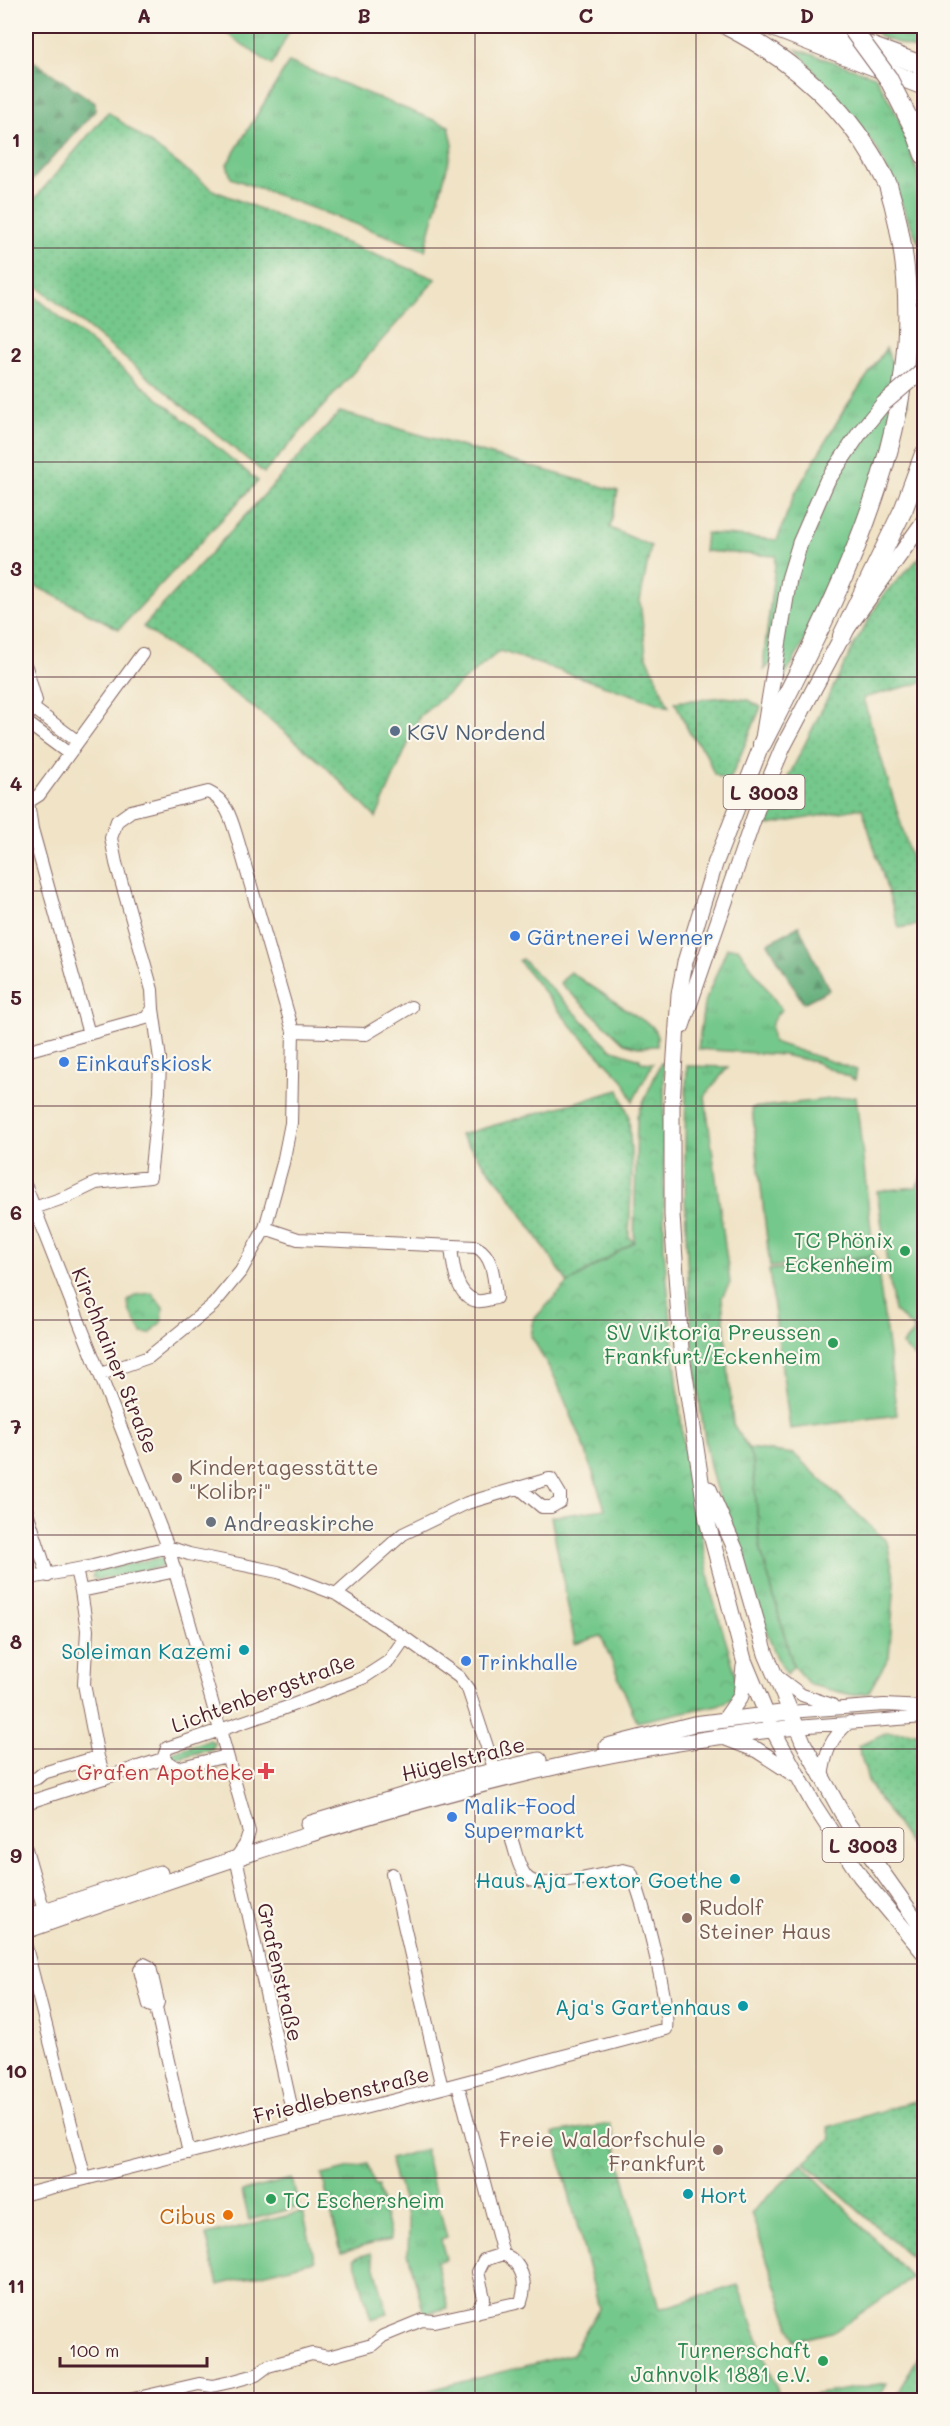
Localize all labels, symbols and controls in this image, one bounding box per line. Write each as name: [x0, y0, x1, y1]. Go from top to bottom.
text: A: [137, 2, 151, 28]
text: B: [357, 2, 371, 28]
text: C: [579, 2, 594, 28]
text: D: [800, 2, 814, 28]
text: 1: [12, 126, 20, 152]
text: 2: [10, 341, 22, 367]
text: 3: [10, 555, 22, 581]
place label: KGV Nordend: [407, 718, 545, 745]
marker: KGV Nordend: [388, 724, 402, 738]
text: 4: [10, 770, 23, 796]
road number: L 3003: [724, 775, 804, 809]
place label: Gärtnerei Werner: [527, 923, 714, 950]
marker: Gärtnerei Werner: [508, 929, 522, 943]
text: 5: [10, 984, 22, 1010]
place label: Einkaufskiosk: [76, 1049, 212, 1076]
marker: Einkaufskiosk: [57, 1055, 71, 1069]
text: 6: [10, 1199, 22, 1225]
place label: TC Phönix Eckenheim: [785, 1226, 893, 1277]
marker: TC Phönix Eckenheim: [898, 1244, 912, 1258]
street label: Kirchhainer Straße: [66, 1263, 166, 1457]
place label: SV Viktoria Preussen Frankfurt/Eckenheim: [604, 1318, 821, 1369]
marker: SV Viktoria Preussen Frankfurt/Eckenheim: [826, 1336, 840, 1350]
text: 7: [10, 1413, 22, 1439]
place label: Kindertagesstätte "Kolibri": [189, 1453, 378, 1504]
marker: Kindertagesstätte "Kolibri": [170, 1471, 184, 1485]
place label: Andreaskirche: [223, 1509, 375, 1536]
marker: Andreaskirche: [204, 1515, 218, 1529]
text: 8: [10, 1628, 22, 1654]
place label: Soleiman Kazemi: [61, 1637, 232, 1664]
marker: Soleiman Kazemi: [237, 1643, 251, 1657]
street label: Lichtenbergstraße: [167, 1646, 359, 1738]
place label: Trinkhalle: [478, 1648, 578, 1675]
marker: Trinkhalle: [459, 1654, 473, 1668]
street label: Hügelstraße: [398, 1730, 528, 1786]
place label: Grafen Apotheke: [77, 1758, 254, 1785]
marker: Grafen Apotheke: [259, 1764, 273, 1778]
place label: Malik-Food Supermarkt: [464, 1792, 585, 1843]
marker: Malik-Food Supermarkt: [445, 1810, 459, 1824]
road number: L 3003: [822, 1828, 904, 1862]
text: 9: [10, 1842, 22, 1868]
place label: Haus Aja Textor Goethe: [476, 1866, 723, 1893]
marker: Haus Aja Textor Goethe: [728, 1872, 742, 1886]
place label: Rudolf Steiner Haus: [699, 1893, 831, 1944]
street label: Grafenstraße: [252, 1900, 310, 2044]
marker: Rudolf Steiner Haus: [680, 1911, 694, 1925]
place label: Aja's Gartenhaus: [555, 1993, 731, 2020]
marker: Aja's Gartenhaus: [736, 1999, 750, 2013]
text: 10: [5, 2057, 27, 2083]
street label: Friedlebenstraße: [250, 2059, 432, 2129]
place label: Freie Waldorfschule Frankfurt: [499, 2125, 706, 2176]
marker: Freie Waldorfschule Frankfurt: [711, 2143, 725, 2157]
place label: Hort: [700, 2181, 747, 2208]
place label: TC Eschersheim: [283, 2186, 445, 2213]
marker: Hort: [681, 2187, 695, 2201]
marker: TC Eschersheim: [264, 2192, 278, 2206]
place label: Cibus: [160, 2202, 216, 2229]
marker: Cibus: [221, 2208, 235, 2222]
text: 11: [7, 2272, 25, 2298]
scale bar: [60, 2330, 207, 2368]
place label: Turnerschaft Jahnvolk 1881 e.V.: [631, 2336, 811, 2387]
text: 100 m: [69, 2338, 119, 2362]
marker: Turnerschaft Jahnvolk 1881 e.V.: [816, 2354, 830, 2368]

